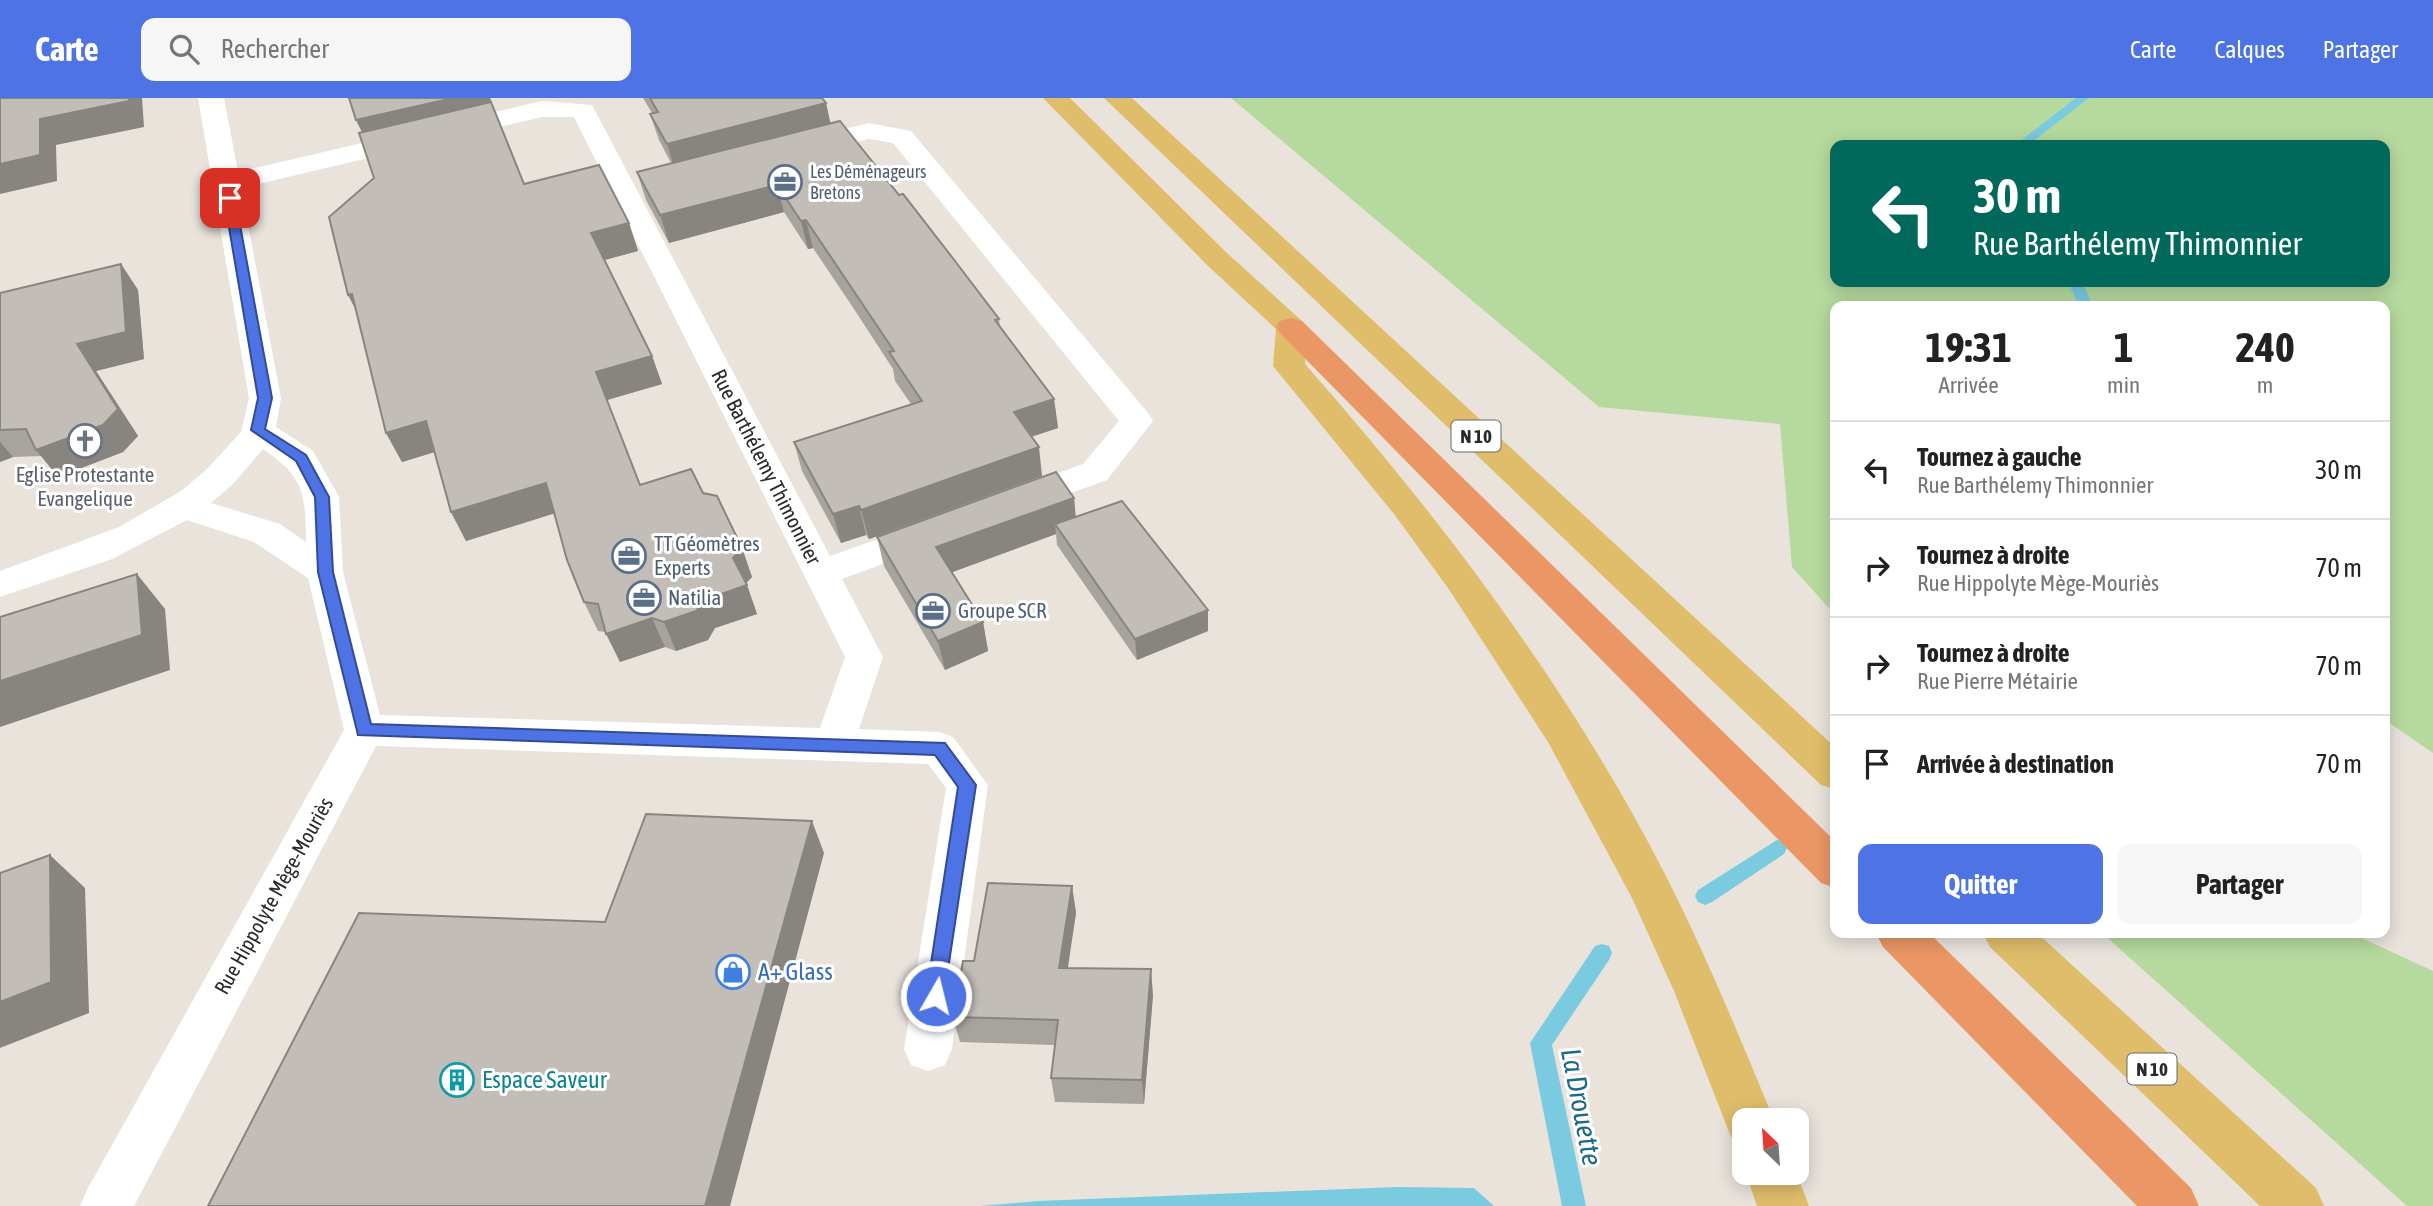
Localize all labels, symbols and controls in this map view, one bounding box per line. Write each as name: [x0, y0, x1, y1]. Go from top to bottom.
search box: [141, 18, 631, 81]
text: Carte: [35, 30, 99, 68]
icon: search: [165, 30, 203, 68]
text: Rechercher: [221, 34, 329, 64]
text: Carte: [2130, 36, 2176, 63]
text: Calques: [2214, 36, 2285, 63]
text: Partager: [2323, 36, 2398, 63]
place label: Les Déménageurs Bretons: [810, 161, 926, 203]
office icon: Les Déménageurs Bretons: [766, 163, 804, 201]
text: 30 m: [1973, 167, 2061, 223]
pin: [200, 168, 260, 228]
icon: left: [1858, 168, 1949, 259]
icon: arrive: [211, 179, 249, 217]
text: Rue Barthélemy Thimonnier: [1973, 225, 2302, 262]
text: 19:31: [1925, 323, 2012, 371]
text: 1: [2114, 323, 2133, 371]
text: 240: [2235, 323, 2295, 371]
street label: Rue Barthélemy Thimonnier: [707, 365, 827, 569]
text: Arrivée: [1938, 372, 1999, 398]
text: min: [2107, 372, 2140, 398]
text: m: [2257, 372, 2273, 398]
road number: N 10: [1452, 420, 1500, 452]
church icon: Eglise Protestante Evangelique: [66, 422, 104, 460]
text: Tournez à gauche: [1917, 442, 2082, 472]
icon: left: [1858, 451, 1896, 489]
text: 30 m: [2315, 455, 2362, 485]
place label: Eglise Protestante Evangelique: [16, 462, 154, 510]
text: Rue Barthélemy Thimonnier: [1917, 472, 2153, 498]
place label: TT Géomètres Experts: [654, 531, 760, 579]
office icon: TT Géomètres Experts: [610, 537, 648, 575]
text: Tournez à droite: [1917, 540, 2070, 570]
icon: right: [1858, 549, 1896, 587]
text: 70 m: [2315, 553, 2362, 583]
text: Rue Hippolyte Mège-Mouriès: [1917, 570, 2159, 596]
office icon: Natilia: [625, 579, 663, 617]
place label: Natilia: [668, 585, 721, 609]
office icon: Groupe SCR: [914, 592, 952, 630]
place label: Groupe SCR: [958, 598, 1047, 622]
text: Tournez à droite: [1917, 638, 2070, 668]
icon: right: [1858, 647, 1896, 685]
text: 70 m: [2315, 651, 2362, 681]
text: Rue Pierre Métairie: [1917, 668, 2078, 694]
icon: arrive: [1858, 745, 1896, 783]
text: Arrivée à destination: [1917, 749, 2114, 779]
text: 70 m: [2315, 749, 2362, 779]
street label: Rue Hippolyte Mège-Mouriès: [209, 793, 337, 998]
button: Quitter: [1858, 844, 2103, 924]
button: Partager: [2117, 844, 2362, 924]
shop icon: A+ Glass: [714, 953, 752, 991]
place label: A+ Glass: [758, 958, 833, 985]
position arrow: [899, 959, 973, 1033]
water label: La Drouette: [1555, 1046, 1609, 1168]
road number: N 10: [2128, 1054, 2176, 1085]
building icon: Espace Saveur: [438, 1061, 476, 1099]
place label: Espace Saveur: [482, 1066, 608, 1093]
north arrow: [1732, 1108, 1810, 1185]
map controls: [1732, 1108, 1809, 1185]

